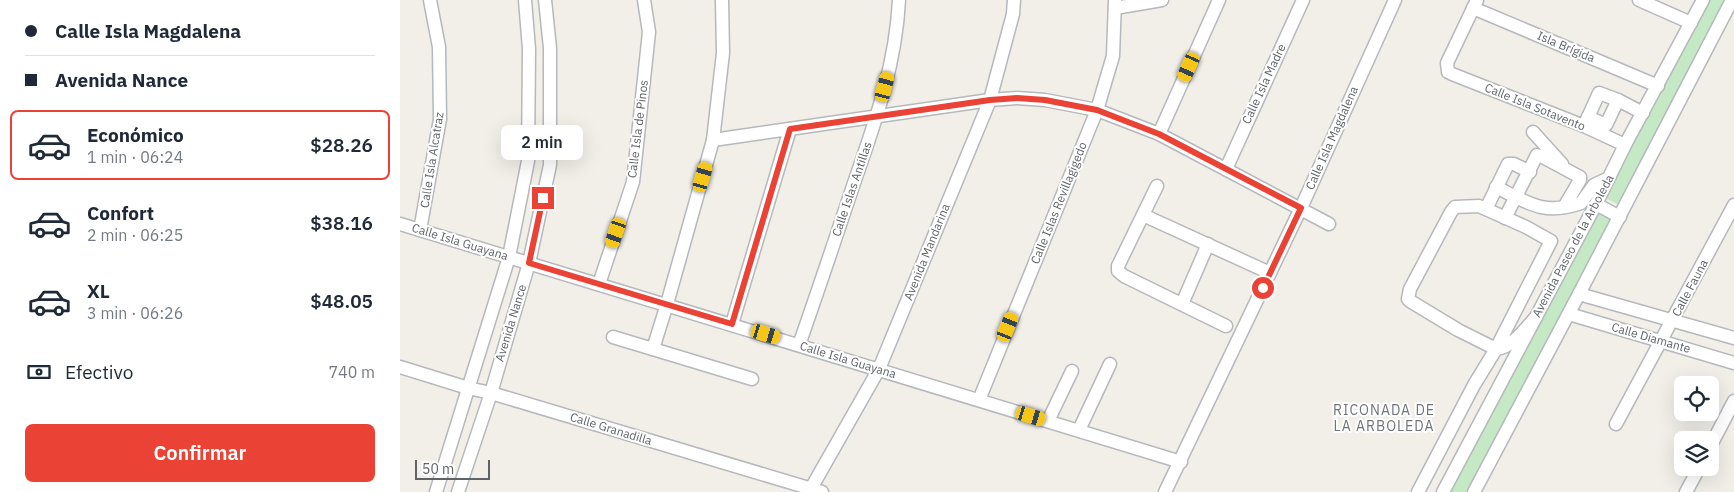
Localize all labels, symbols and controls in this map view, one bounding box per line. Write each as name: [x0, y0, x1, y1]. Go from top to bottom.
text: Calle Isla Magdalena: [55, 19, 241, 43]
street label: Isla Brígida: [1535, 28, 1598, 66]
street label: Calle Isla Madre: [1238, 41, 1289, 126]
car: [1176, 50, 1201, 84]
text: Avenida Nance: [55, 68, 188, 92]
car: [873, 71, 896, 103]
street label: Calle Isla de Pinos: [624, 79, 651, 179]
street label: Calle Isla Sotavento: [1483, 80, 1588, 134]
street label: Calle Isla Magdalena: [1302, 83, 1361, 192]
street label: Calle Isla Alcatraz: [417, 110, 447, 209]
icon: car: [27, 123, 72, 168]
text: Económico: [87, 123, 184, 147]
callout: 2 min: [502, 126, 584, 160]
text: 2 min: [521, 132, 563, 152]
text: $28.26: [310, 133, 373, 157]
street label: Calle Islas Antillas: [828, 139, 875, 238]
street label: Calle Islas Revillagigedo: [1027, 139, 1090, 266]
text: 1 min · 06:24: [87, 147, 183, 167]
car: [691, 161, 714, 193]
street label: Avenida Paseo de la Arboleda: [1529, 171, 1617, 320]
route end: [532, 187, 554, 209]
icon: car: [27, 201, 72, 246]
text: Confort: [87, 201, 154, 225]
street label: Avenida Mandarina: [900, 201, 953, 302]
text: $38.16: [310, 211, 373, 235]
car: [604, 216, 627, 250]
street label: Calle Isla Guayana: [410, 220, 511, 263]
text: 2 min · 06:25: [87, 225, 183, 245]
street label: Calle Fauna: [1668, 256, 1711, 319]
route start: [1252, 277, 1274, 299]
icon: car: [27, 279, 72, 324]
text: XL: [87, 279, 110, 303]
street label: Avenida Nance: [492, 282, 530, 363]
text: $48.05: [310, 289, 373, 313]
text: 3 min · 06:26: [87, 303, 183, 323]
car: [995, 310, 1020, 344]
street label: Calle Diamante: [1610, 319, 1693, 356]
car: [749, 322, 782, 346]
street label: Calle Isla Guayana: [798, 338, 899, 381]
icon: cash: [25, 358, 53, 386]
text: Efectivo: [65, 360, 133, 384]
text: 740 m: [328, 362, 375, 382]
map controls: [1674, 376, 1719, 476]
button: locate: [1674, 376, 1719, 421]
district label: RICONADA DE LA ARBOLEDA: [1333, 401, 1435, 435]
car: [1014, 404, 1047, 428]
street label: Calle Granadilla: [568, 409, 655, 448]
button: Confirmar: [25, 424, 375, 482]
button: layers: [1674, 431, 1719, 476]
scale bar: [415, 457, 490, 480]
text: 50 m: [422, 460, 454, 478]

